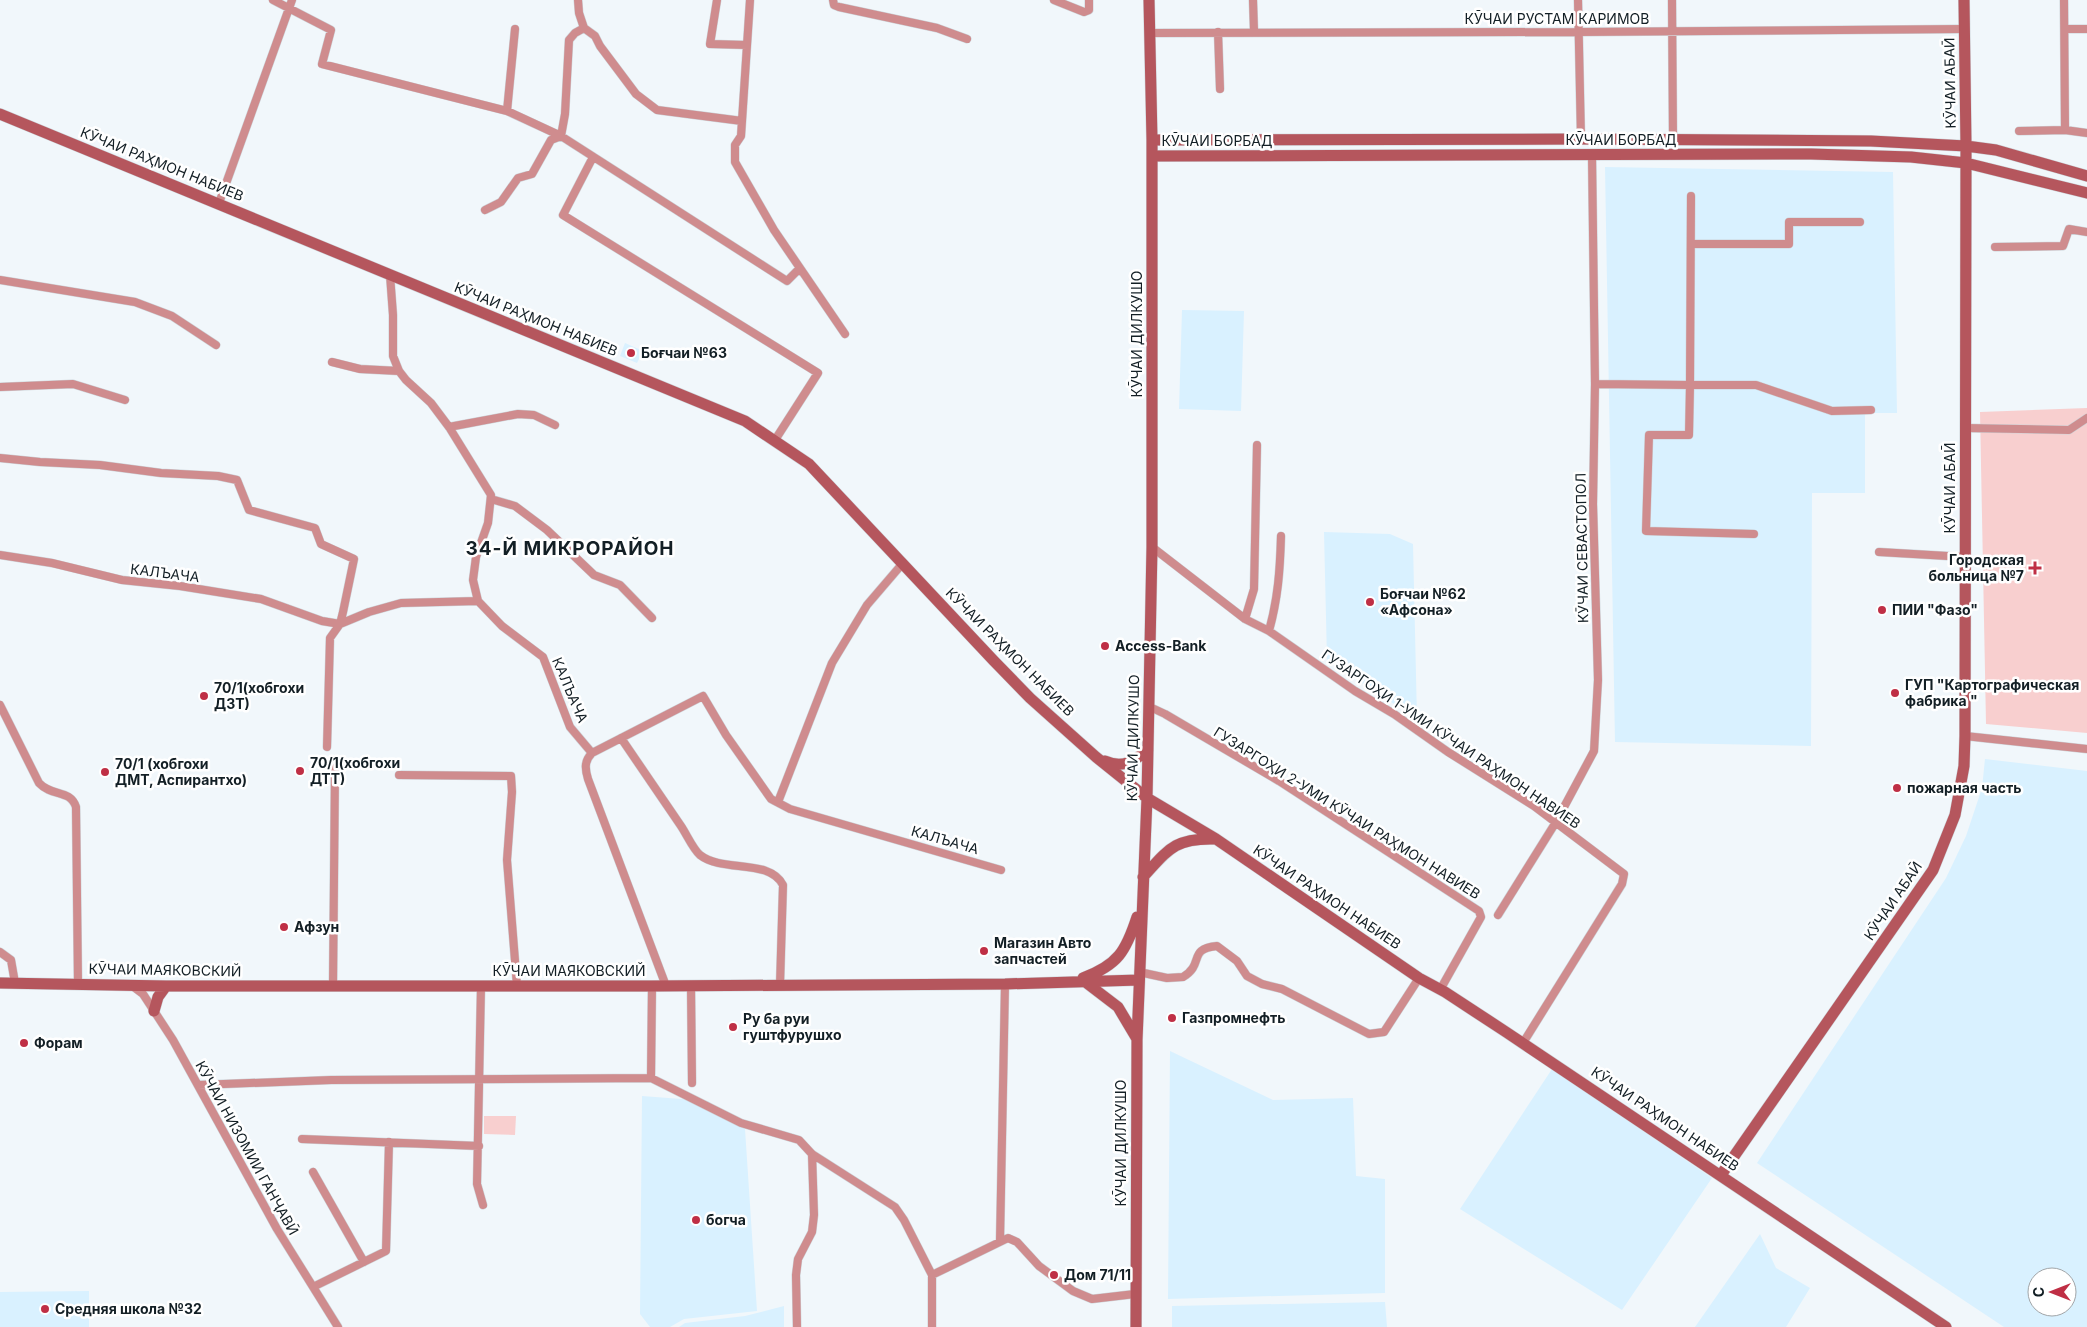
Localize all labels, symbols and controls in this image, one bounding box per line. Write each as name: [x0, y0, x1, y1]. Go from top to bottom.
street label: КӮЧАИ РУСТАМ КАРИМОВ: [1465, 10, 1649, 27]
street label: КӮЧАИ АБАӢ: [1940, 37, 1959, 129]
street label: КӮЧАИ РАҲМОН НАБИЕВ: [78, 123, 246, 204]
street label: КӮЧАИ БОРБАД: [1565, 131, 1677, 148]
street label: КӮЧАИ БОРБАД: [1161, 132, 1273, 149]
street label: КӮЧАИ ДИЛКУШО: [1128, 271, 1145, 397]
street label: КӮЧАИ РАҲМОН НАБИЕВ: [452, 278, 620, 359]
place label: Боғчаи №63: [641, 344, 727, 361]
marker: Боғчаи №63: [625, 347, 637, 359]
street label: КӮЧАИ АБАӢ: [1941, 442, 1958, 534]
street label: КӮЧАИ СЕВАСТОПОЛ: [1572, 473, 1591, 623]
district label: 34-Й МИКРОРАЙОН: [465, 536, 675, 560]
place label: Городская больница №7: [1929, 551, 2024, 584]
street label: КАЛЪАЧА: [129, 560, 201, 585]
marker: Городская больница №7: [2028, 561, 2042, 575]
street label: КӮЧАИ РАҲМОН НАБИЕВ: [943, 584, 1078, 719]
place label: Боғчаи №62 «Афсона»: [1380, 585, 1466, 618]
marker: Боғчаи №62 «Афсона»: [1364, 596, 1376, 608]
place label: ПИИ "Фазо": [1892, 601, 1978, 618]
marker: ПИИ "Фазо": [1876, 604, 1888, 616]
place label: Access-Bank: [1115, 637, 1207, 654]
marker: Access-Bank: [1099, 640, 1111, 652]
street label: ГУЗАРГОҲИ 1-УМИ КӮЧАИ РАҲМОН НАВИЕВ: [1319, 645, 1584, 832]
street label: КАЛЪАЧА: [549, 654, 592, 725]
street label: КӮЧАИ ДИЛКУШО: [1123, 674, 1142, 802]
place label: ГУП "Картографическая фабрика ": [1905, 676, 2079, 709]
place label: 70/1(хобгохи ДЗТ): [214, 679, 304, 712]
marker: ГУП "Картографическая фабрика ": [1889, 687, 1901, 699]
marker: 70/1(хобгохи ДЗТ): [198, 690, 210, 702]
street label: ГУЗАРГОҲИ 2-УМИ КӮЧАИ РАҲМОН НАВИЕВ: [1211, 723, 1484, 902]
place label: 70/1(хобгохи ДТТ): [310, 754, 400, 787]
place label: 70/1 (хобгохи ДМТ, Аспирантхо): [115, 755, 247, 788]
marker: 70/1(хобгохи ДТТ): [294, 765, 306, 777]
marker: 70/1 (хобгохи ДМТ, Аспирантхо): [99, 766, 111, 778]
place label: пожарная часть: [1907, 779, 2021, 796]
marker: пожарная часть: [1891, 782, 1903, 794]
street label: КАЛЪАЧА: [909, 822, 981, 857]
street label: КӮЧАИ РАҲМОН НАБИЕВ: [1250, 841, 1404, 952]
street label: КӮЧАИ АБАӢ: [1860, 858, 1925, 943]
place label: Афзун: [294, 918, 339, 935]
marker: Афзун: [278, 921, 290, 933]
place label: Магазин Авто запчастей: [994, 934, 1092, 967]
marker: Магазин Авто запчастей: [978, 945, 990, 957]
street label: КӮЧАИ МАЯКОВСКИЙ: [88, 959, 242, 979]
street label: КӮЧАИ МАЯКОВСКИЙ: [493, 961, 646, 979]
place label: Газпромнефть: [1182, 1009, 1285, 1026]
place label: Ру ба руи гуштфурушхо: [743, 1010, 842, 1043]
marker: Газпромнефть: [1166, 1012, 1178, 1024]
marker: Ру ба руи гуштфурушхо: [727, 1021, 739, 1033]
place label: Форам: [34, 1034, 83, 1051]
marker: Форам: [18, 1037, 30, 1049]
street label: КӮЧАИ НИЗОМИИ ГАНҶАВӢ: [192, 1058, 303, 1238]
street label: КӮЧАИ РАҲМОН НАБИЕВ: [1588, 1063, 1742, 1174]
street label: КӮЧАИ ДИЛКУШО: [1112, 1080, 1129, 1206]
place label: богча: [706, 1211, 746, 1228]
marker: богча: [690, 1214, 702, 1226]
place label: Дом 71/11: [1064, 1266, 1131, 1283]
north arrow: [2027, 1267, 2077, 1317]
marker: Дом 71/11: [1048, 1269, 1060, 1281]
text: С: [2030, 1287, 2047, 1297]
place label: Средняя школа №32: [55, 1300, 202, 1317]
marker: Средняя школа №32: [39, 1303, 51, 1315]

